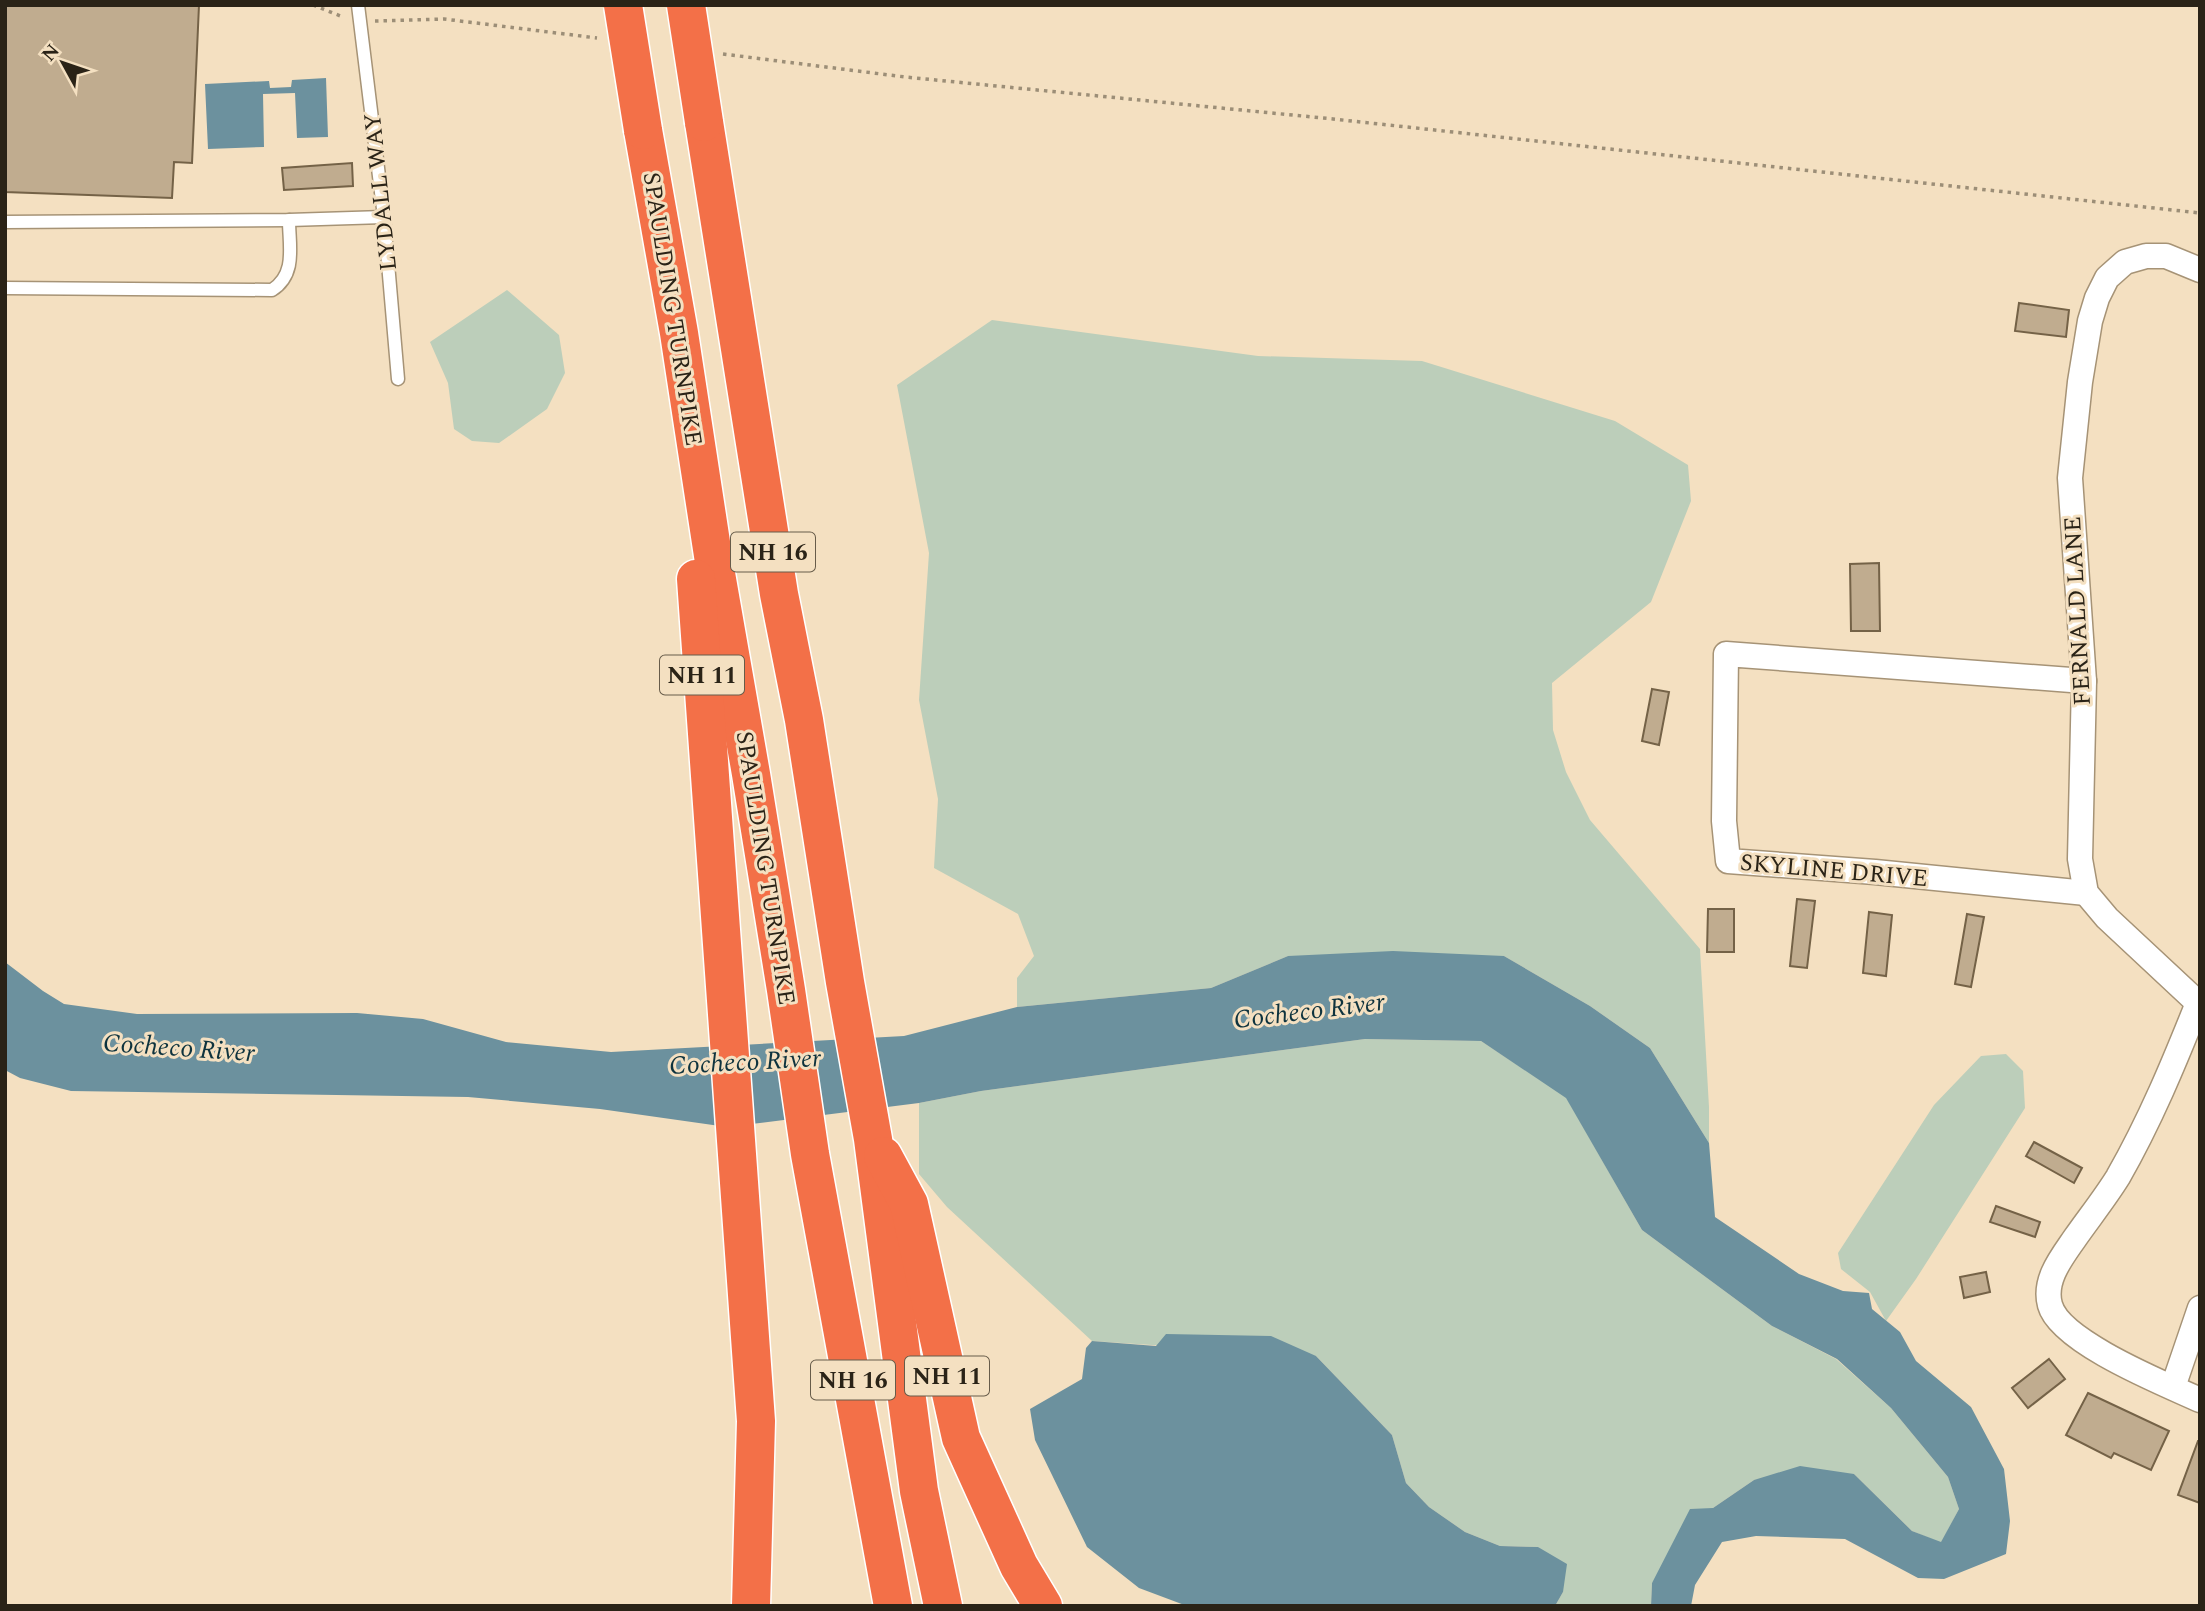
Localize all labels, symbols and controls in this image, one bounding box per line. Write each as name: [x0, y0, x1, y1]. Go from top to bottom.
north arrow: [28, 28, 98, 98]
text: N: [35, 38, 67, 68]
street label: LYDALL WAY: [355, 111, 407, 273]
street label: SPAULDING TURNPIKE: [633, 170, 711, 449]
street label: FERNALD LANE: [2055, 515, 2101, 707]
road number: NH 16: [731, 532, 815, 572]
road number: NH 11: [660, 656, 744, 694]
street label: SPAULDING TURNPIKE: [726, 729, 804, 1008]
street label: SKYLINE DRIVE: [1739, 845, 1929, 897]
water label: Cocheco River: [1231, 982, 1388, 1040]
water label: Cocheco River: [102, 1023, 257, 1073]
water label: Cocheco River: [668, 1038, 823, 1086]
road number: NH 11: [905, 1357, 989, 1396]
road number: NH 16: [811, 1360, 895, 1400]

